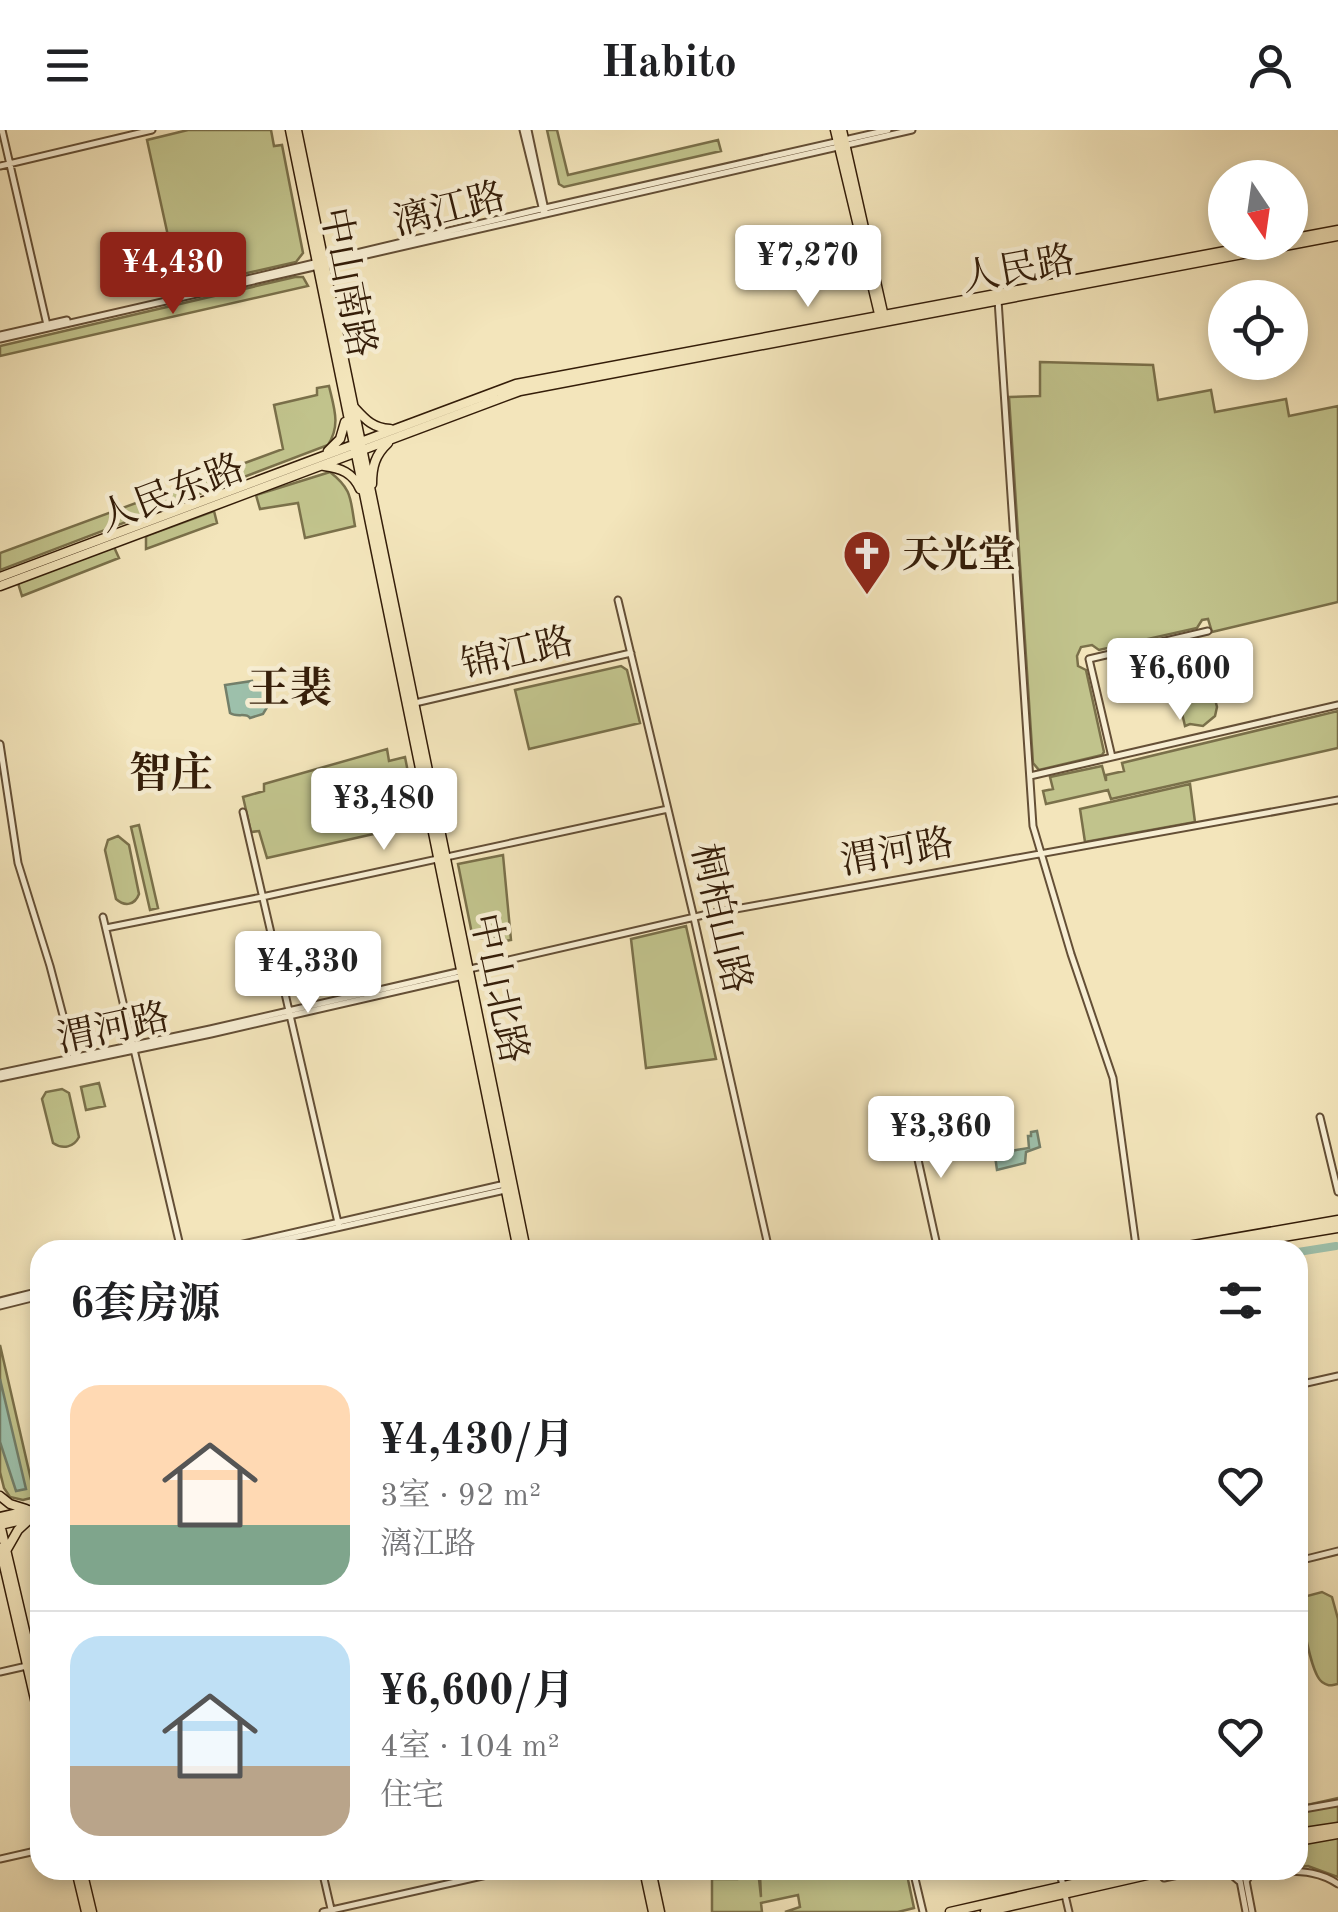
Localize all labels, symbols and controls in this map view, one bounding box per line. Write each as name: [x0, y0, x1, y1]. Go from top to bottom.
icon: menu: [40, 38, 95, 93]
icon: person: [1243, 38, 1298, 93]
text: Habito: [601, 42, 737, 87]
north arrow: [1208, 160, 1308, 260]
map controls: [1208, 160, 1308, 380]
street label: 漓江路: [389, 176, 510, 243]
street label: 中山南路: [313, 204, 383, 361]
pin: ¥7,270: [727, 225, 889, 310]
pin: ¥4,430: [92, 232, 254, 317]
street label: 人民路: [959, 239, 1078, 300]
text: ¥7,270: [757, 241, 859, 273]
text: ¥4,430: [122, 248, 224, 280]
button: locate: [1208, 280, 1308, 380]
street label: 人民东路: [93, 447, 250, 540]
church icon: 天光堂: [841, 528, 893, 596]
place label: 天光堂: [902, 534, 1016, 576]
street label: 锦江路: [457, 620, 577, 686]
pin: ¥6,600: [1099, 638, 1261, 723]
text: ¥6,600: [1129, 654, 1231, 686]
district label: 王裴: [248, 666, 332, 712]
district label: 智庄: [129, 750, 213, 797]
pin: ¥3,480: [303, 768, 465, 853]
text: ¥3,480: [333, 784, 435, 816]
street label: 渭河路: [838, 822, 957, 883]
street label: 桐柏山路: [683, 840, 758, 997]
street label: 中山北路: [463, 910, 534, 1067]
pin: ¥4,330: [227, 931, 389, 1016]
text: ¥4,330: [257, 947, 359, 979]
street label: 渭河路: [53, 997, 173, 1060]
pin: ¥3,360: [860, 1096, 1022, 1181]
text: ¥3,360: [890, 1112, 992, 1144]
icon: filters: [1213, 1273, 1268, 1328]
text: 6套房源: [70, 1285, 220, 1327]
text: ¥4,430/月: [380, 1421, 574, 1463]
icon: home: [150, 1425, 270, 1545]
icon: heart: [1213, 1458, 1268, 1513]
text: 3室 · 92 m²: [380, 1481, 541, 1513]
text: 漓江路: [380, 1530, 476, 1562]
text: ¥6,600/月: [380, 1672, 574, 1714]
icon: home: [150, 1676, 270, 1796]
icon: heart: [1213, 1709, 1268, 1764]
text: 4室 · 104 m²: [380, 1732, 560, 1764]
text: 住宅: [380, 1781, 444, 1813]

